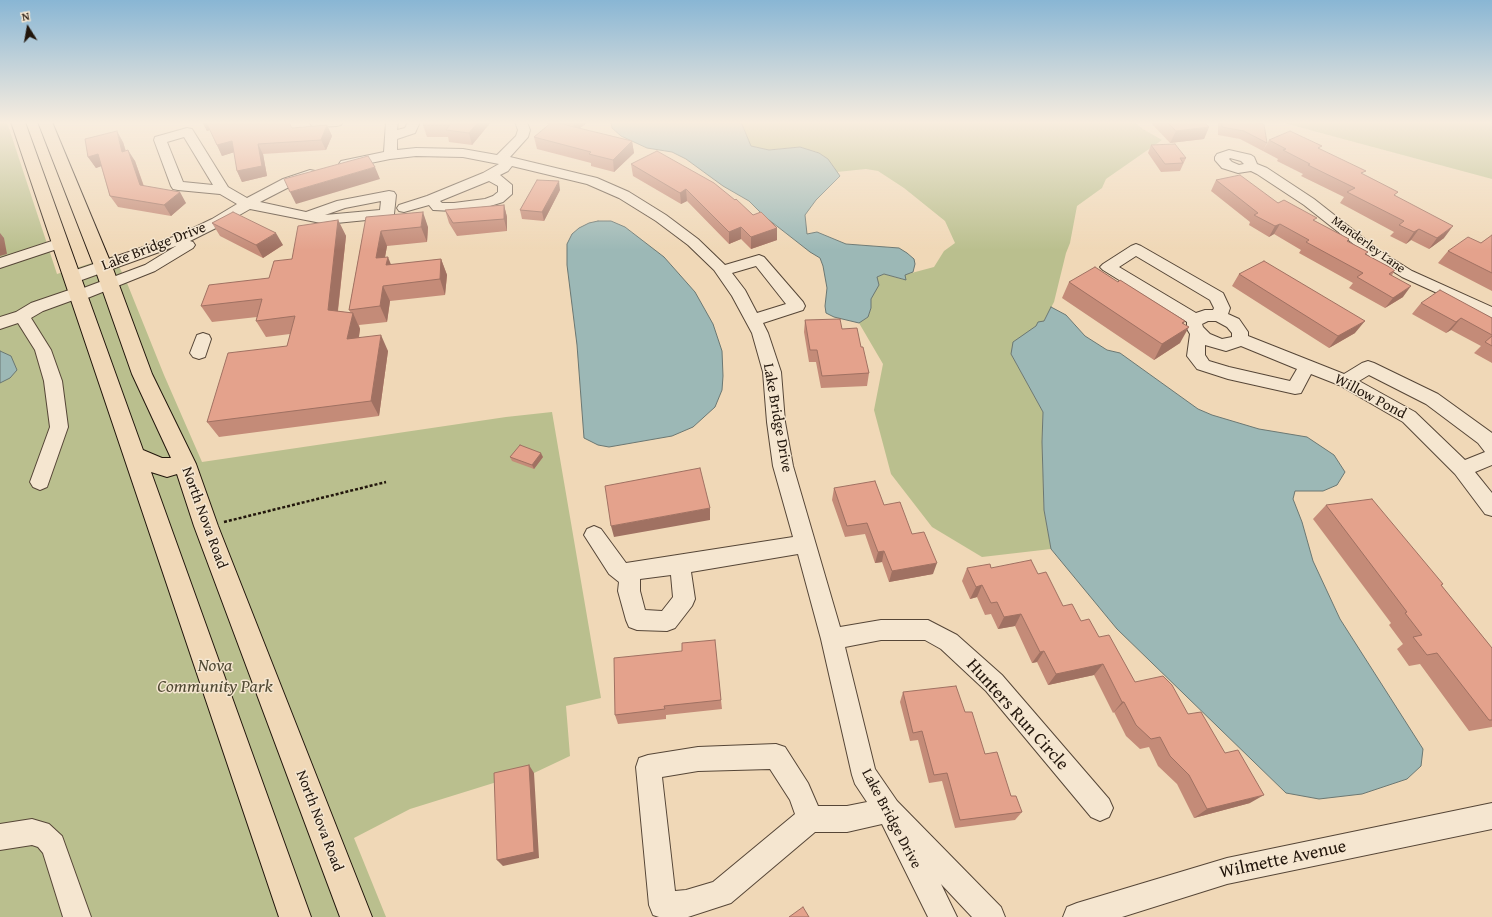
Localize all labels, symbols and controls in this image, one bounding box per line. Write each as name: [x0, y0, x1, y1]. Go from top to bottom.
north arrow: [8, 8, 48, 48]
text: N: [21, 8, 31, 25]
street label: Manderley Lane: [1328, 213, 1408, 277]
street label: Lake Bridge Drive: [99, 219, 209, 275]
street label: Lake Bridge Drive: [759, 362, 795, 474]
street label: Willow Pond: [1331, 371, 1409, 423]
street label: North Nova Road: [177, 465, 231, 571]
park label: Nova Community Park: [157, 655, 273, 698]
street label: Hunters Run Circle: [961, 655, 1073, 775]
street label: Lake Bridge Drive: [857, 766, 925, 872]
street label: North Nova Road: [291, 768, 347, 874]
street label: Wilmette Avenue: [1218, 836, 1348, 884]

